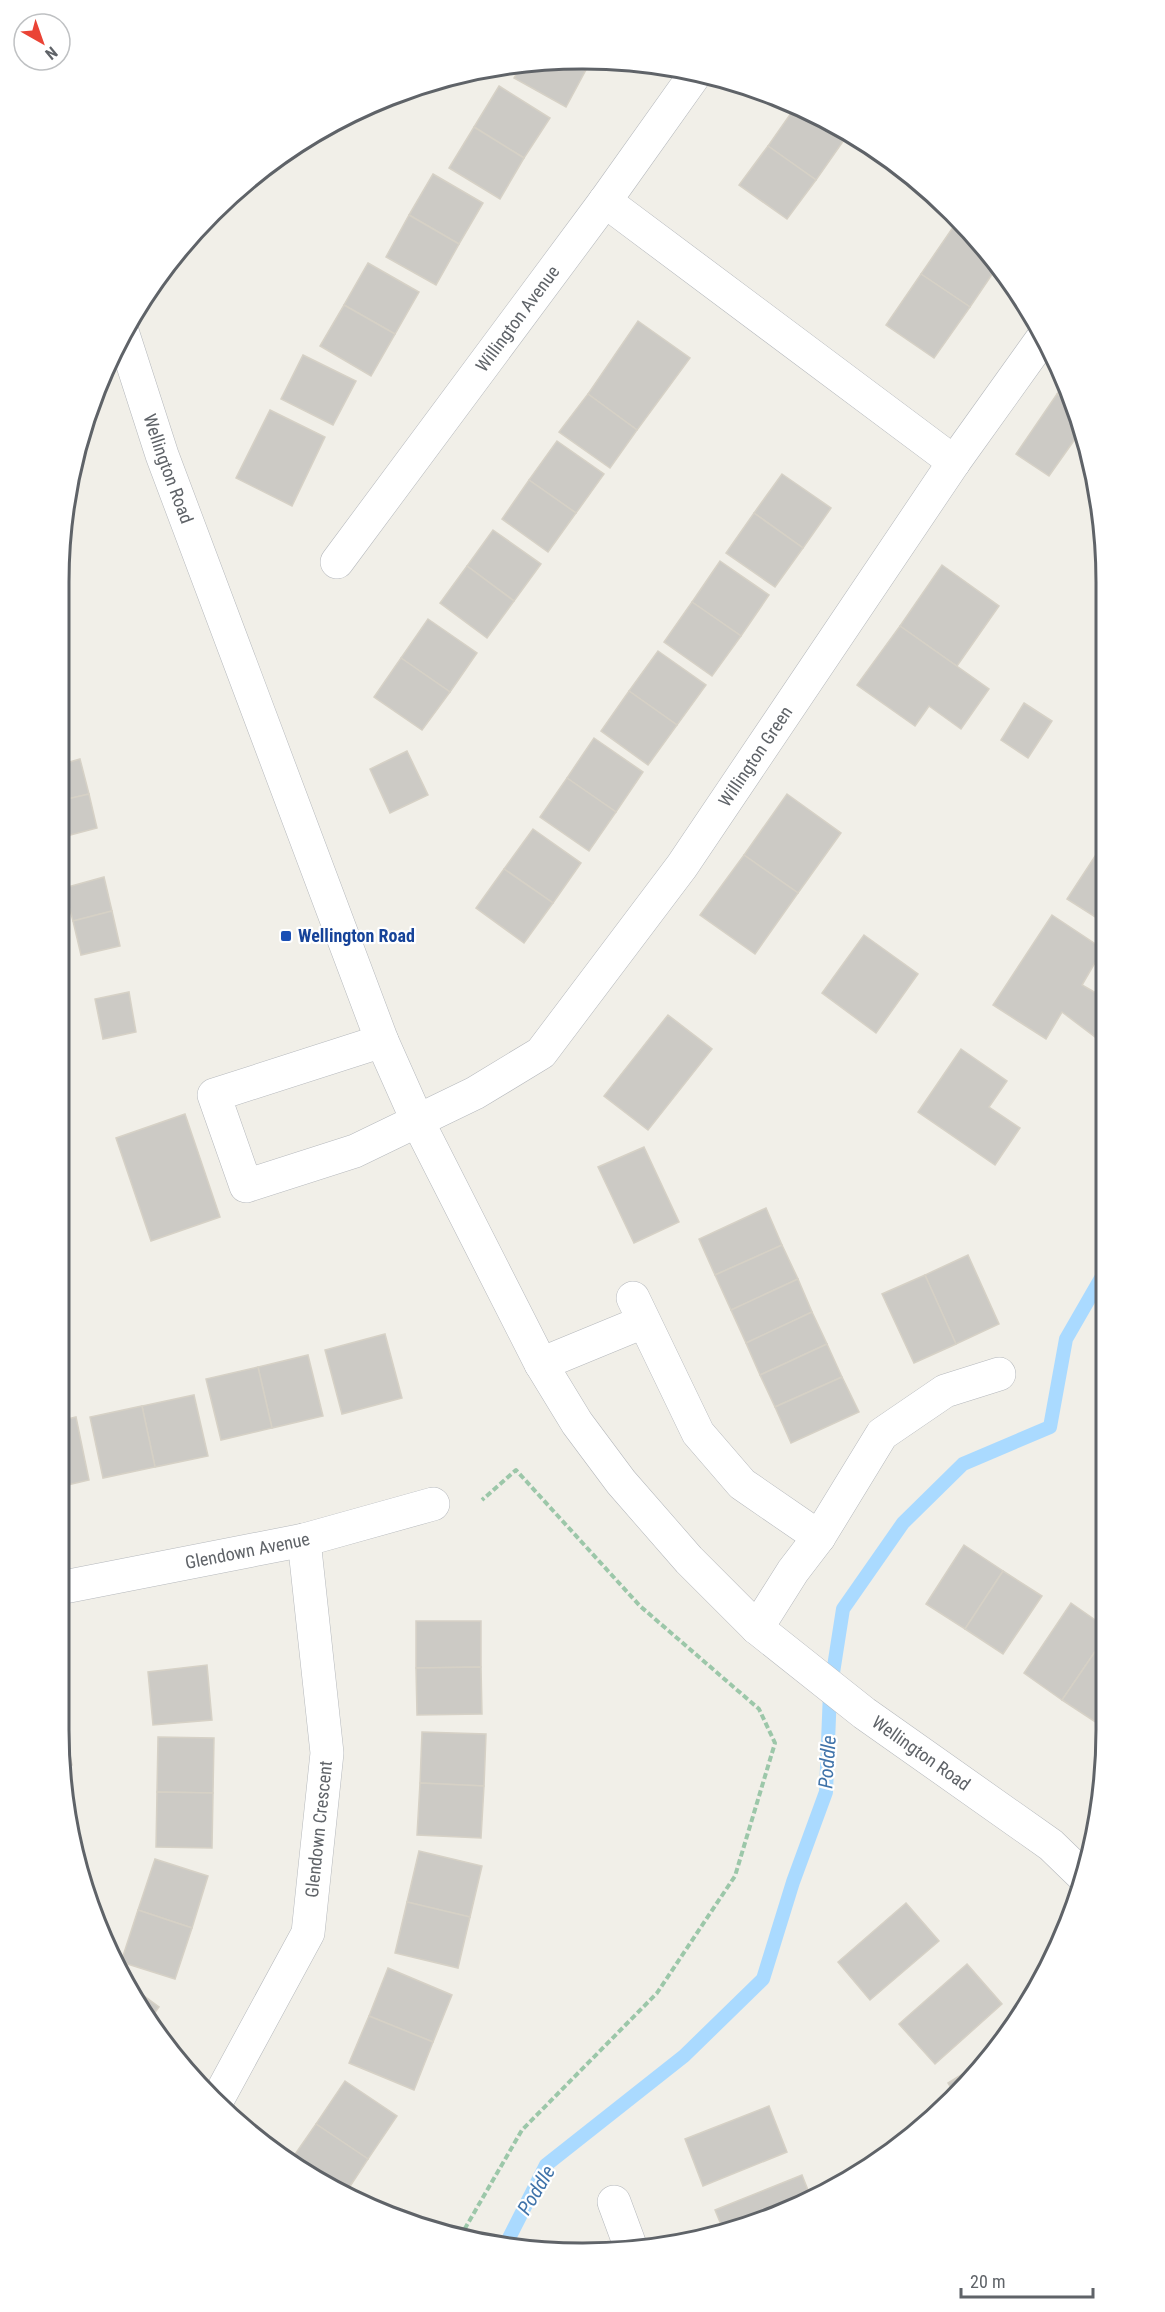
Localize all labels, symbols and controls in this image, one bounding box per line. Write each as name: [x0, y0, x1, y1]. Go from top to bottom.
north arrow: [12, 12, 72, 72]
text: N: [41, 43, 61, 64]
street label: Willington Avenue: [471, 261, 563, 376]
street label: Wellington Road: [139, 411, 198, 526]
street label: Willington Green: [714, 702, 797, 810]
place label: Wellington Road: [298, 925, 415, 946]
marker: Wellington Road: [279, 929, 293, 943]
street label: Glendown Avenue: [183, 1528, 312, 1573]
street label: Wellington Road: [868, 1711, 974, 1795]
water label: Poddle: [813, 1735, 841, 1789]
street label: Glendown Crescent: [301, 1760, 336, 1899]
water label: Poddle: [512, 2161, 560, 2219]
scale bar: [961, 2261, 1093, 2299]
text: 20 m: [970, 2271, 1005, 2292]

